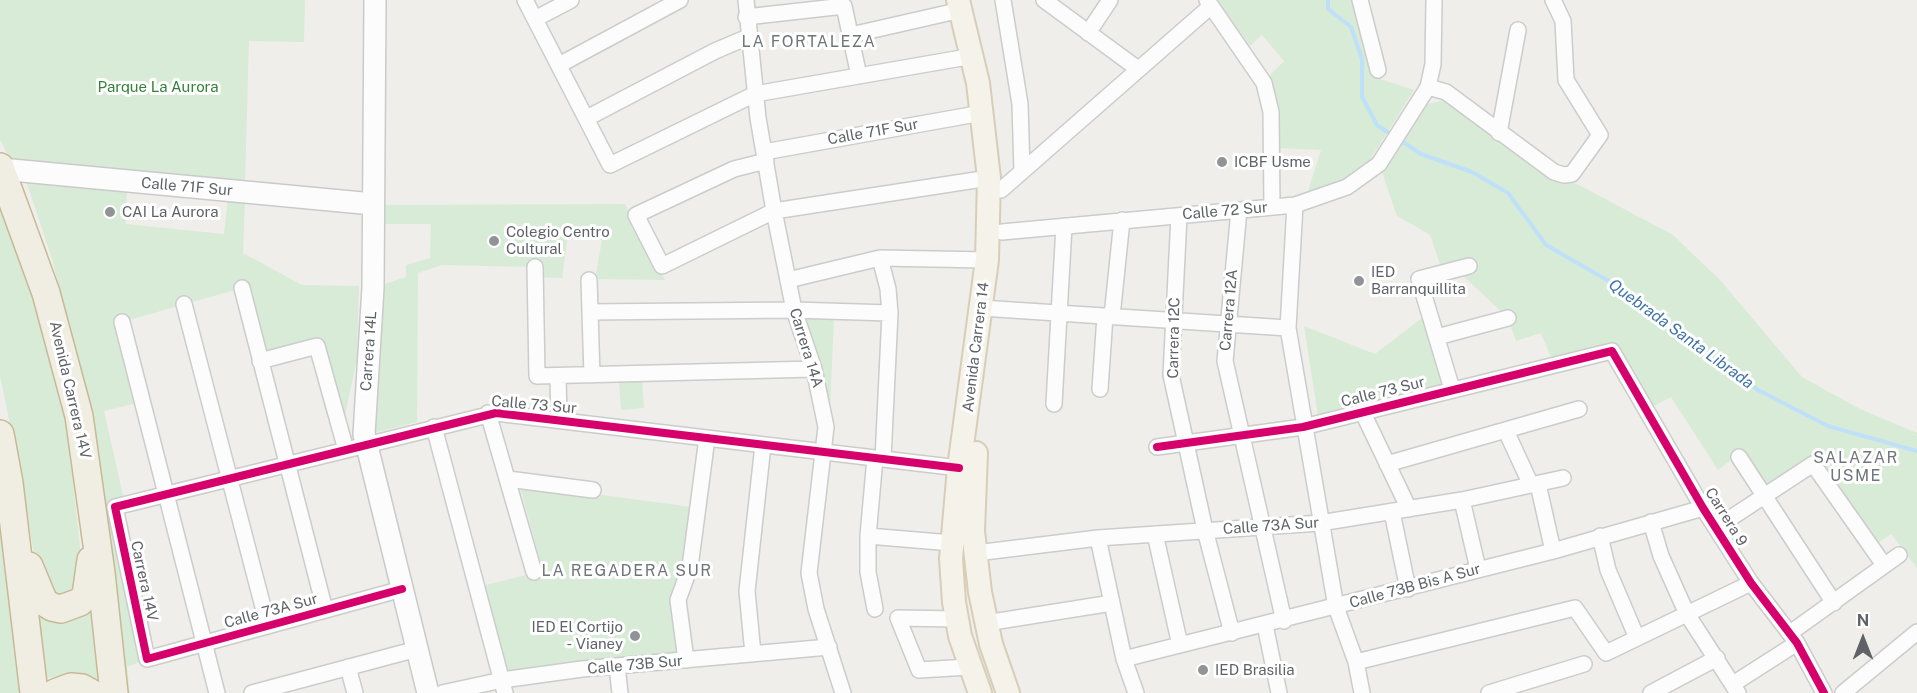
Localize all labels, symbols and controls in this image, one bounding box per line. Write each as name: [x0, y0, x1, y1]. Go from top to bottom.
district label: LA FORTALEZA: [742, 32, 876, 52]
park label: Parque La Aurora: [97, 78, 219, 96]
street label: Calle 71F Sur: [826, 115, 920, 149]
place label: ICBF Usme: [1234, 153, 1311, 171]
marker: ICBF Usme: [1215, 155, 1229, 169]
street label: Calle 71F Sur: [140, 174, 234, 200]
street label: Calle 72 Sur: [1182, 198, 1268, 224]
place label: CAI La Aurora: [122, 203, 218, 221]
marker: CAI La Aurora: [103, 205, 117, 219]
place label: Colegio Centro Cultural: [506, 223, 610, 258]
marker: Colegio Centro Cultural: [487, 234, 501, 248]
place label: IED Barranquillita: [1371, 263, 1466, 298]
street label: Carrera 12A: [1216, 268, 1242, 352]
marker: IED Barranquillita: [1352, 274, 1366, 288]
water label: Quebrada Santa Librada: [1605, 275, 1757, 393]
street label: Avenida Carrera 14: [959, 281, 993, 413]
street label: Carrera 12C: [1164, 297, 1184, 379]
street label: Carrera 14A: [785, 306, 827, 390]
street label: Carrera 14L: [357, 310, 381, 392]
street label: Avenida Carrera 14V: [45, 319, 95, 461]
street label: Calle 73 Sur: [1339, 373, 1427, 411]
street label: Calle 73 Sur: [491, 392, 577, 418]
district label: SALAZAR USME: [1813, 448, 1899, 486]
street label: Carrera 9: [1701, 484, 1751, 550]
street label: Calle 73A Sur: [1222, 514, 1320, 538]
street label: Carrera 14V: [127, 539, 161, 623]
street label: Calle 73B Bis A Sur: [1347, 560, 1483, 612]
district label: LA REGADERA SUR: [541, 561, 713, 581]
street label: Calle 73A Sur: [222, 590, 320, 632]
north arrow: [1833, 609, 1893, 669]
text: N: [1857, 611, 1869, 630]
place label: IED El Cortijo - Vianey: [532, 618, 623, 653]
marker: IED El Cortijo - Vianey: [628, 629, 642, 643]
street label: Calle 73B Sur: [587, 652, 683, 678]
place label: IED Brasilia: [1215, 661, 1294, 679]
marker: IED Brasilia: [1196, 663, 1210, 677]

